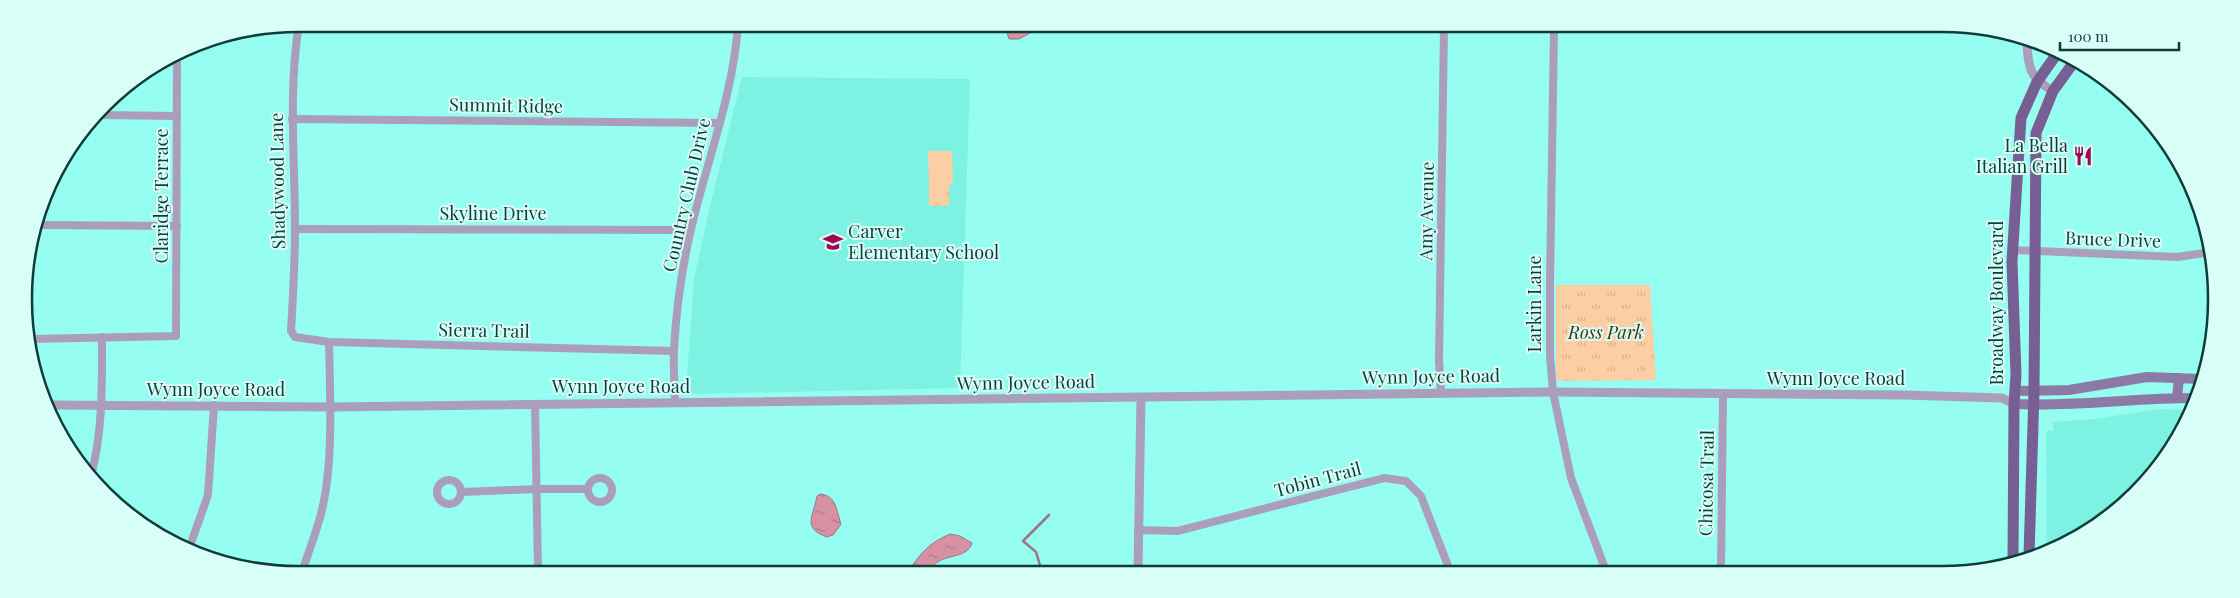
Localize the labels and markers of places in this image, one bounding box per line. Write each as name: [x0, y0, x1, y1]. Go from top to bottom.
place label: La Bella Italian Grill: [1976, 133, 2068, 178]
restaurant icon: La Bella Italian Grill: [2072, 145, 2094, 167]
place label: Carver Elementary School: [848, 219, 999, 264]
school or university icon: Carver Elementary School: [822, 231, 844, 253]

